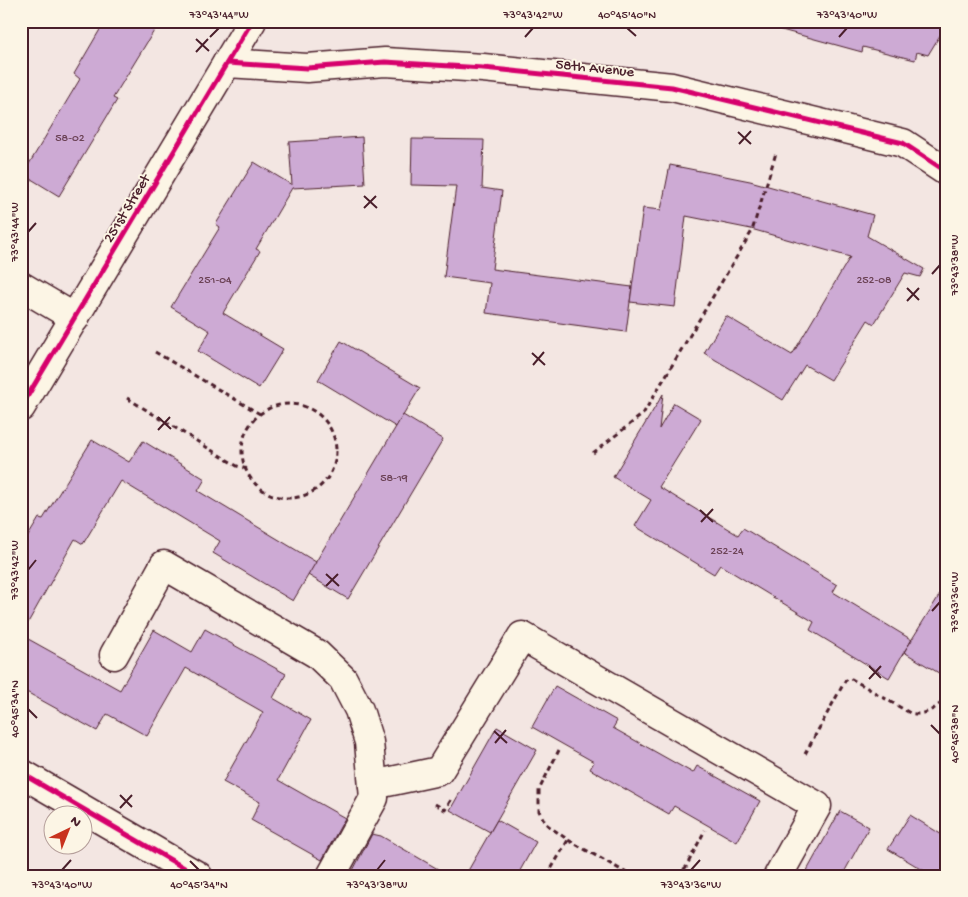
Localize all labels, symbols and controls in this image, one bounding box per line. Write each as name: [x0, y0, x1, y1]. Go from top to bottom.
text: 73°43'44"W: [188, 9, 249, 23]
text: 73°43'42"W: [502, 9, 563, 23]
text: 40°45'40"N: [598, 9, 656, 23]
text: 73°43'40"W: [816, 9, 877, 23]
street label: 58th Avenue: [555, 56, 635, 82]
house number: 58-02: [55, 132, 85, 146]
street label: 251st Street: [100, 170, 156, 246]
text: 73°43'44"W: [9, 202, 23, 263]
text: 73°43'38"W: [949, 235, 963, 296]
house number: 251-04: [198, 274, 232, 288]
house number: 252-08: [856, 274, 892, 288]
house number: 58-19: [380, 472, 408, 486]
text: 73°43'42"W: [9, 540, 23, 601]
house number: 252-24: [710, 545, 744, 559]
text: 73°43'36"W: [949, 572, 963, 633]
text: 40°45'34"N: [9, 680, 23, 738]
text: 40°45'38"N: [949, 705, 963, 763]
north arrow: [42, 804, 92, 854]
text: N: [66, 813, 84, 832]
text: 73°43'40"W: [31, 879, 92, 893]
text: 40°45'34"N: [170, 879, 228, 893]
text: 73°43'38"W: [346, 879, 407, 893]
text: 73°43'36"W: [660, 879, 721, 893]

